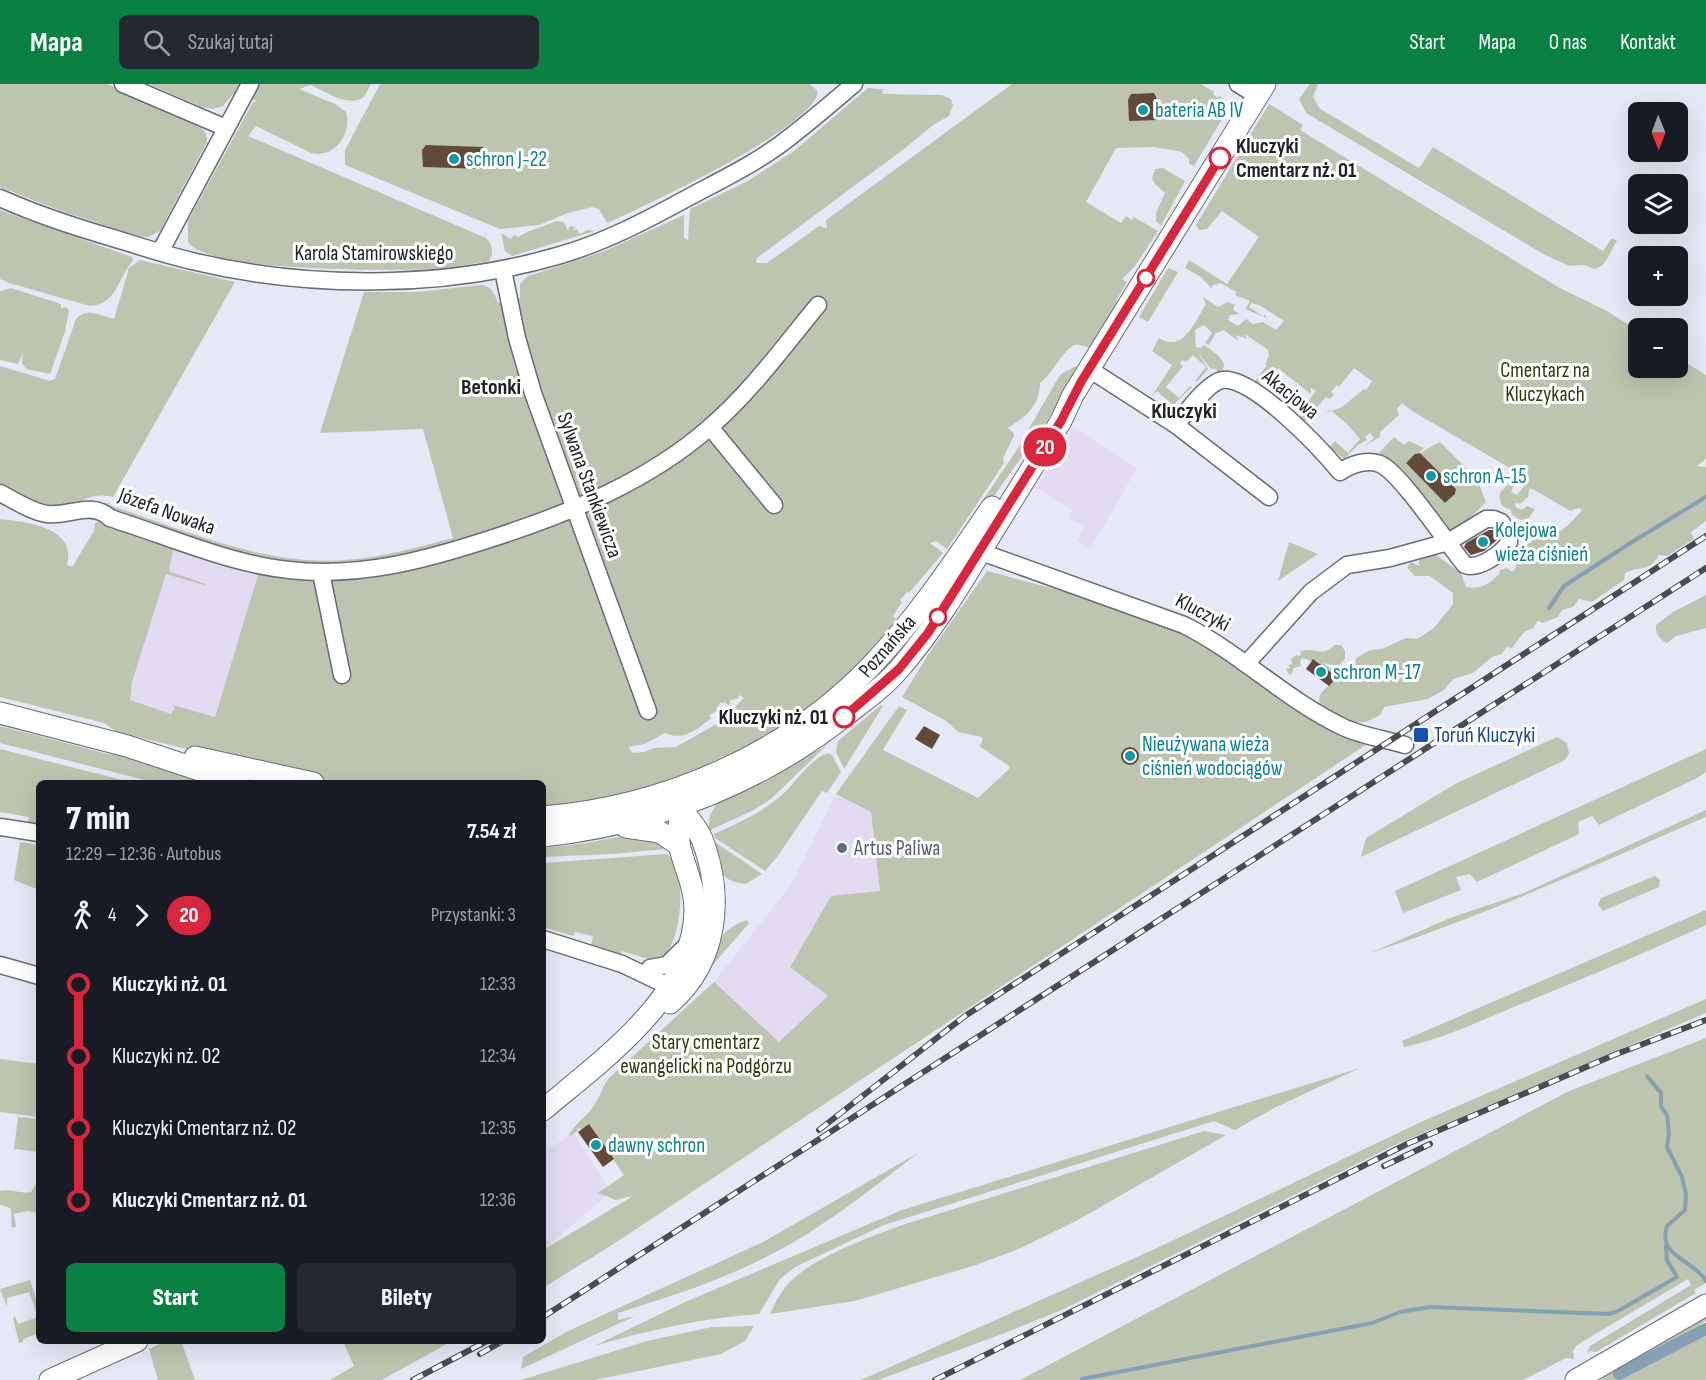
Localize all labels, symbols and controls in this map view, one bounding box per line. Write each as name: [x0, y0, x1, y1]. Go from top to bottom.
search box: [119, 15, 539, 69]
text: Mapa: [30, 26, 83, 59]
icon: search: [140, 26, 173, 59]
text: Szukaj tutaj: [188, 29, 273, 56]
text: Start: [1409, 30, 1446, 55]
text: Mapa: [1479, 30, 1516, 55]
text: O nas: [1549, 30, 1587, 55]
text: Kontakt: [1620, 30, 1676, 55]
place label: bateria AB IV: [1155, 98, 1244, 123]
north arrow: [1628, 102, 1688, 162]
map controls: [1628, 102, 1688, 378]
marker: bateria AB IV: [1136, 103, 1150, 117]
place label: Kluczyki Cmentarz nż. 01: [1236, 134, 1356, 183]
place label: schron J-22: [466, 147, 547, 172]
marker: Kluczyki Cmentarz nż. 01: [1209, 147, 1231, 169]
marker: schron J-22: [447, 152, 461, 166]
button: layers: [1628, 174, 1688, 234]
street label: Karola Stamirowskiego: [295, 241, 454, 266]
button: +: [1628, 246, 1688, 306]
unlabelled marker: [1137, 269, 1155, 287]
button: −: [1628, 318, 1688, 378]
park label: Cmentarz na Kluczykach: [1500, 358, 1590, 407]
street label: Akacjowa: [1256, 363, 1324, 425]
district label: Betonki: [461, 374, 521, 401]
district label: Kluczyki: [1151, 398, 1217, 425]
street label: Sylwana Stankiewicza: [552, 409, 627, 561]
line badge: 20: [1018, 428, 1072, 466]
text: 20: [1035, 435, 1055, 460]
place label: schron A-15: [1443, 464, 1527, 489]
marker: schron A-15: [1424, 469, 1438, 483]
street label: Józefa Nowaka: [114, 482, 218, 540]
place label: Kolejowa wieża ciśnień: [1495, 518, 1588, 567]
marker: Kolejowa wieża ciśnień: [1476, 535, 1490, 549]
street label: Kluczyki: [1171, 588, 1234, 637]
unlabelled marker: [929, 608, 947, 626]
street label: Poznańska: [853, 610, 921, 683]
place label: schron M-17: [1333, 660, 1421, 685]
marker: schron M-17: [1314, 665, 1328, 679]
place label: Kluczyki nż. 01: [718, 705, 828, 730]
marker: Kluczyki nż. 01: [833, 706, 855, 728]
place label: Toruń Kluczyki: [1434, 723, 1535, 748]
marker: Toruń Kluczyki: [1412, 726, 1430, 744]
place label: Nieużywana wieża ciśnień wodociągów: [1142, 732, 1283, 781]
marker: Nieużywana wieża ciśnień wodociągów: [1123, 749, 1137, 763]
text: 7 min: [66, 799, 130, 839]
text: 7.54 zł: [467, 818, 516, 845]
place label: Artus Paliwa: [853, 836, 940, 861]
marker: Artus Paliwa: [835, 841, 849, 855]
text: 12:29 – 12:36 · Autobus: [66, 842, 222, 866]
icon: walk: [66, 899, 99, 932]
icon: forward: [125, 899, 158, 932]
text: 4: [108, 903, 116, 927]
text: 20: [179, 903, 199, 928]
text: Przystanki: 3: [431, 903, 516, 927]
text: Kluczyki nż. 01: [112, 971, 227, 998]
text: 12:33: [480, 972, 516, 996]
park label: Stary cmentarz ewangelicki na Podgórzu: [620, 1030, 792, 1079]
text: Kluczyki nż. 02: [112, 1043, 220, 1070]
text: 12:34: [480, 1044, 516, 1068]
text: Kluczyki Cmentarz nż. 02: [112, 1115, 296, 1142]
text: 12:35: [480, 1116, 516, 1140]
place label: dawny schron: [608, 1133, 705, 1158]
marker: dawny schron: [589, 1138, 603, 1152]
text: Kluczyki Cmentarz nż. 01: [112, 1187, 307, 1214]
text: 12:36: [480, 1188, 516, 1212]
button: Start: [66, 1263, 285, 1332]
button: Bilety: [297, 1263, 516, 1332]

